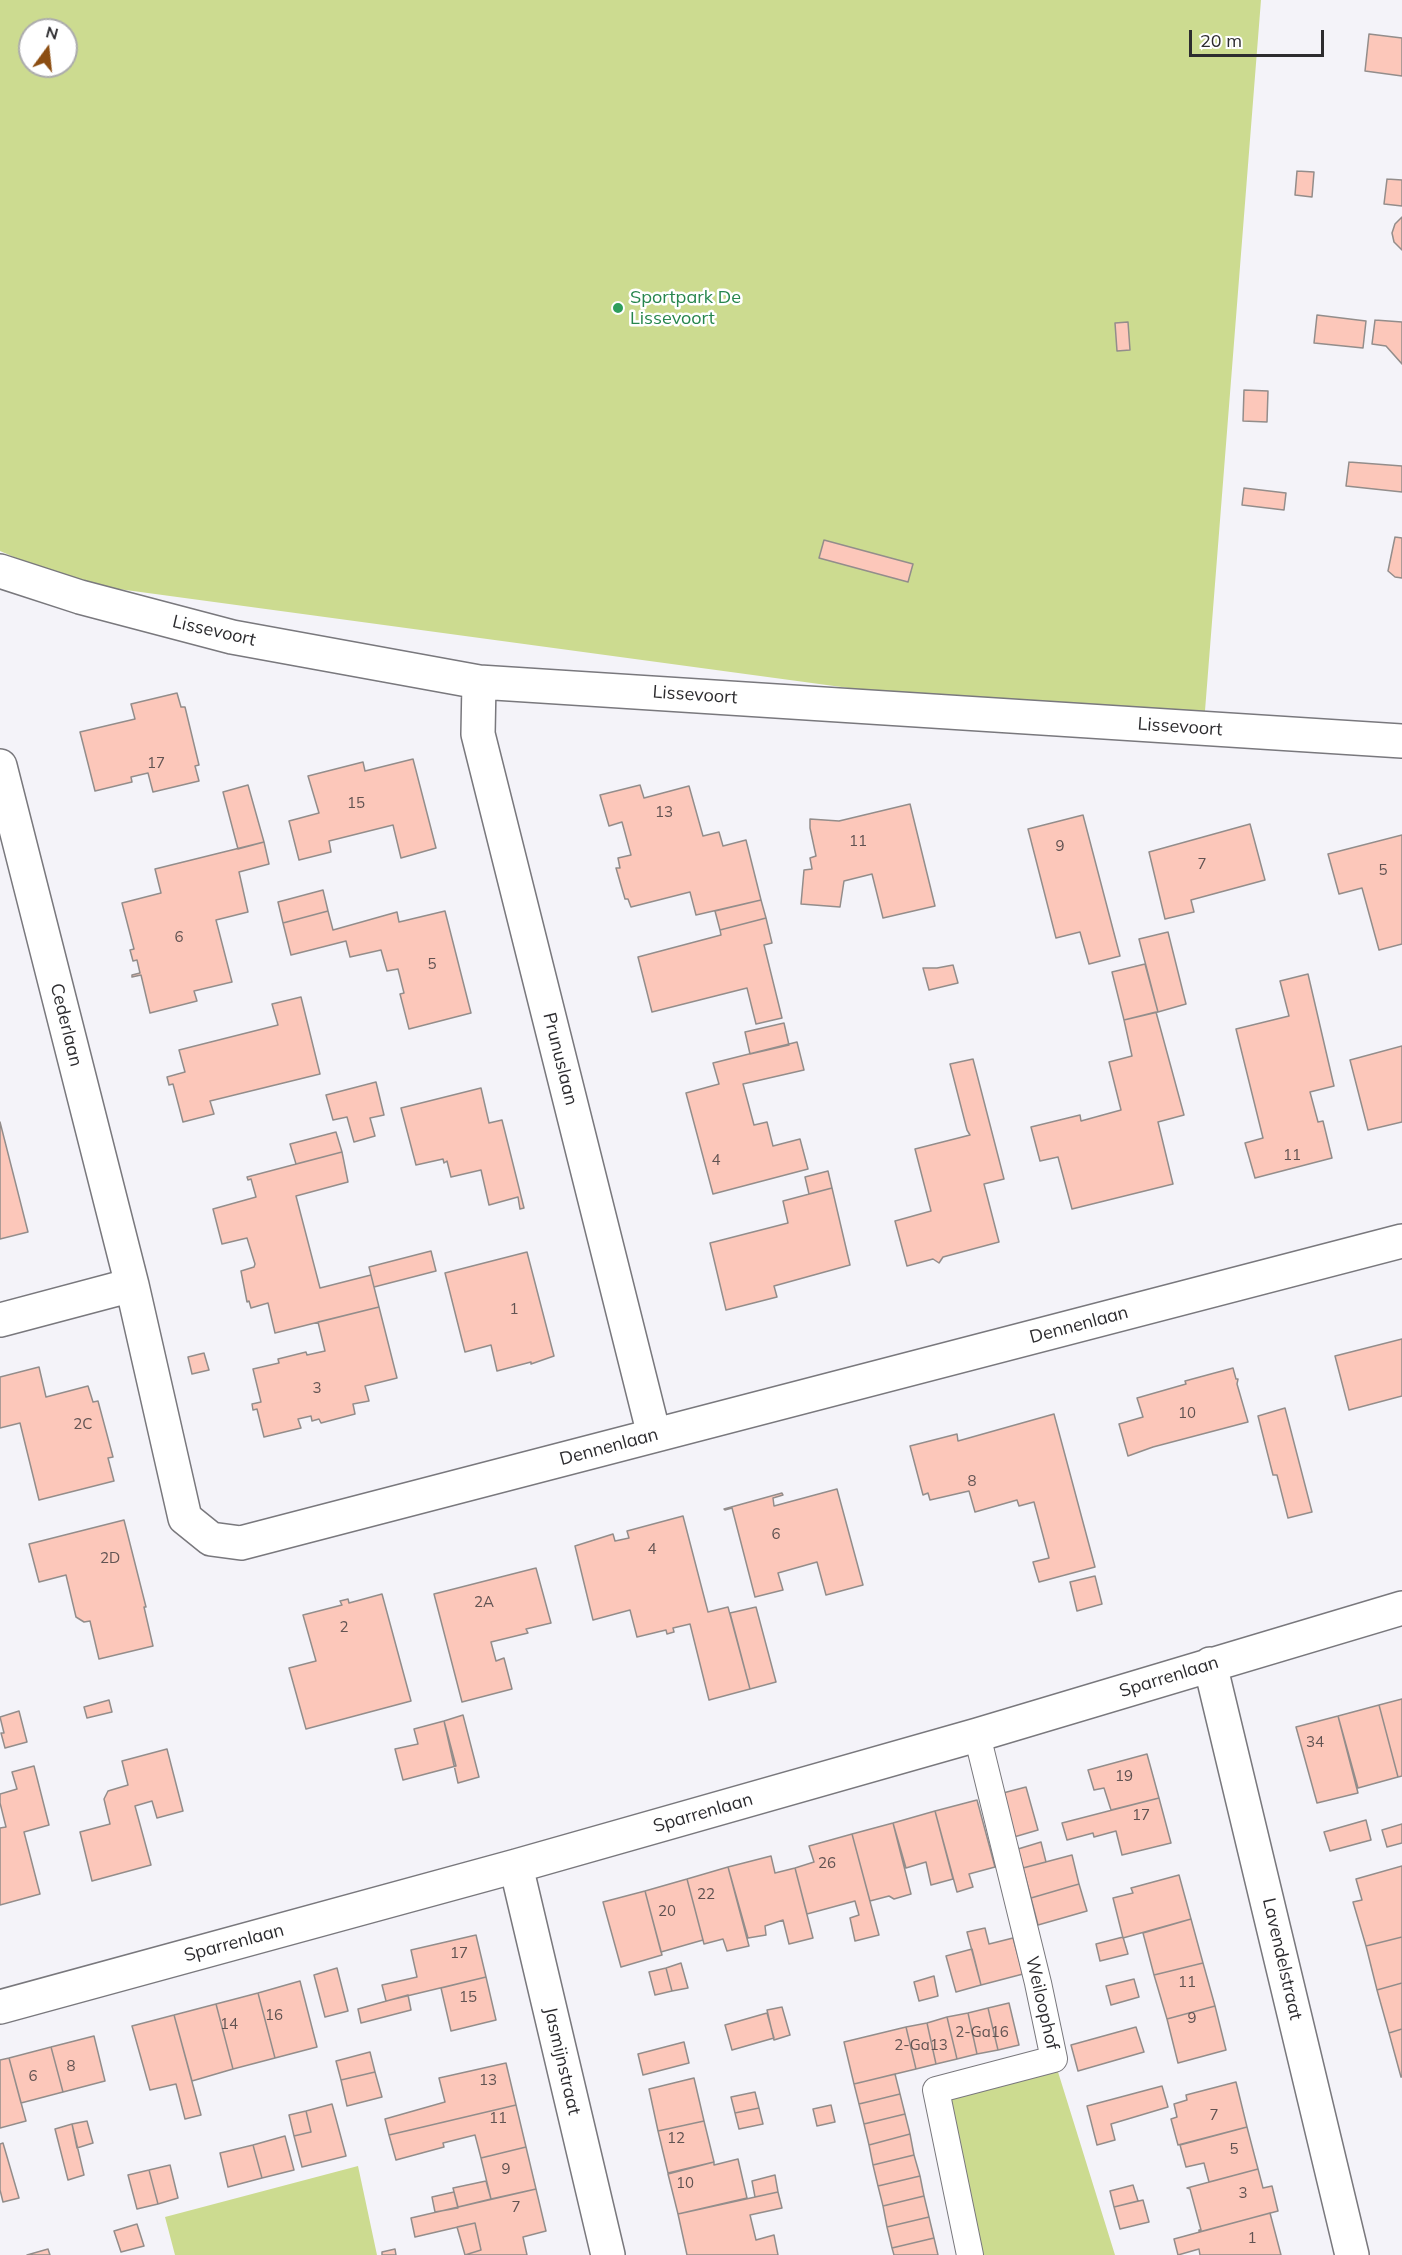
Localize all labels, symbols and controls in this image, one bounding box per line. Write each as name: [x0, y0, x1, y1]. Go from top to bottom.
north arrow: [18, 18, 78, 78]
scale bar: [1192, 18, 1327, 56]
text: N: [44, 21, 61, 44]
text: 20 m: [1200, 29, 1242, 52]
place label: Sportpark De Lissevoort: [630, 287, 741, 330]
marker: Sportpark De Lissevoort: [611, 301, 625, 315]
street label: Lissevoort: [170, 611, 258, 651]
street label: Lissevoort: [652, 681, 738, 709]
street label: Lissevoort: [1137, 713, 1223, 741]
house number: 17: [147, 754, 165, 772]
house number: 15: [347, 794, 365, 812]
house number: 13: [655, 803, 673, 821]
house number: 11: [849, 832, 867, 850]
house number: 9: [1056, 837, 1064, 855]
house number: 7: [1198, 855, 1206, 873]
house number: 5: [1379, 861, 1387, 879]
house number: 6: [175, 928, 183, 946]
house number: 5: [428, 955, 436, 973]
street label: Cederlaan: [45, 981, 87, 1069]
street label: Prunuslaan: [538, 1010, 582, 1108]
house number: 11: [1283, 1146, 1301, 1164]
house number: 4: [712, 1151, 720, 1169]
house number: 1: [510, 1300, 518, 1318]
street label: Dennenlaan: [1027, 1301, 1131, 1349]
house number: 3: [313, 1379, 321, 1397]
house number: 10: [1178, 1404, 1196, 1422]
house number: 2C: [73, 1415, 93, 1433]
street label: Dennenlaan: [557, 1423, 661, 1471]
house number: 8: [968, 1472, 976, 1490]
house number: 6: [772, 1525, 780, 1543]
house number: 4: [648, 1540, 656, 1558]
house number: 2D: [100, 1549, 120, 1567]
house number: 2A: [474, 1593, 494, 1611]
house number: 2: [340, 1618, 348, 1636]
street label: Sparrenlaan: [1117, 1652, 1221, 1702]
house number: 34: [1306, 1733, 1324, 1751]
house number: 19: [1115, 1767, 1133, 1785]
street label: Sparrenlaan: [651, 1788, 755, 1838]
house number: 17: [1132, 1806, 1150, 1824]
house number: 26: [818, 1854, 836, 1872]
house number: 22: [697, 1885, 715, 1903]
street label: Lavendelstraat: [1257, 1896, 1307, 2022]
house number: 20: [658, 1902, 676, 1920]
street label: Sparrenlaan: [182, 1919, 286, 1967]
house number: 17: [450, 1944, 468, 1962]
street label: Weiloophof: [1021, 1954, 1063, 2052]
house number: 11: [1178, 1973, 1196, 1991]
house number: 15: [459, 1988, 477, 2006]
street label: Jasmijnstraat: [539, 2005, 585, 2117]
house number: 16: [265, 2006, 283, 2024]
house number: 9: [1188, 2009, 1196, 2027]
house number: 14: [220, 2015, 238, 2033]
house number: 2-Ga16: [955, 2023, 1009, 2041]
house number: 2-Ga13: [894, 2036, 948, 2054]
house number: 8: [67, 2057, 75, 2075]
house number: 6: [29, 2067, 37, 2085]
house number: 13: [479, 2071, 497, 2089]
house number: 7: [1210, 2106, 1218, 2124]
house number: 11: [489, 2109, 507, 2127]
house number: 12: [667, 2129, 685, 2147]
house number: 5: [1230, 2140, 1238, 2158]
house number: 9: [502, 2160, 510, 2178]
house number: 10: [676, 2174, 694, 2192]
house number: 3: [1239, 2184, 1247, 2202]
house number: 7: [512, 2198, 520, 2216]
house number: 1: [1248, 2229, 1256, 2247]

